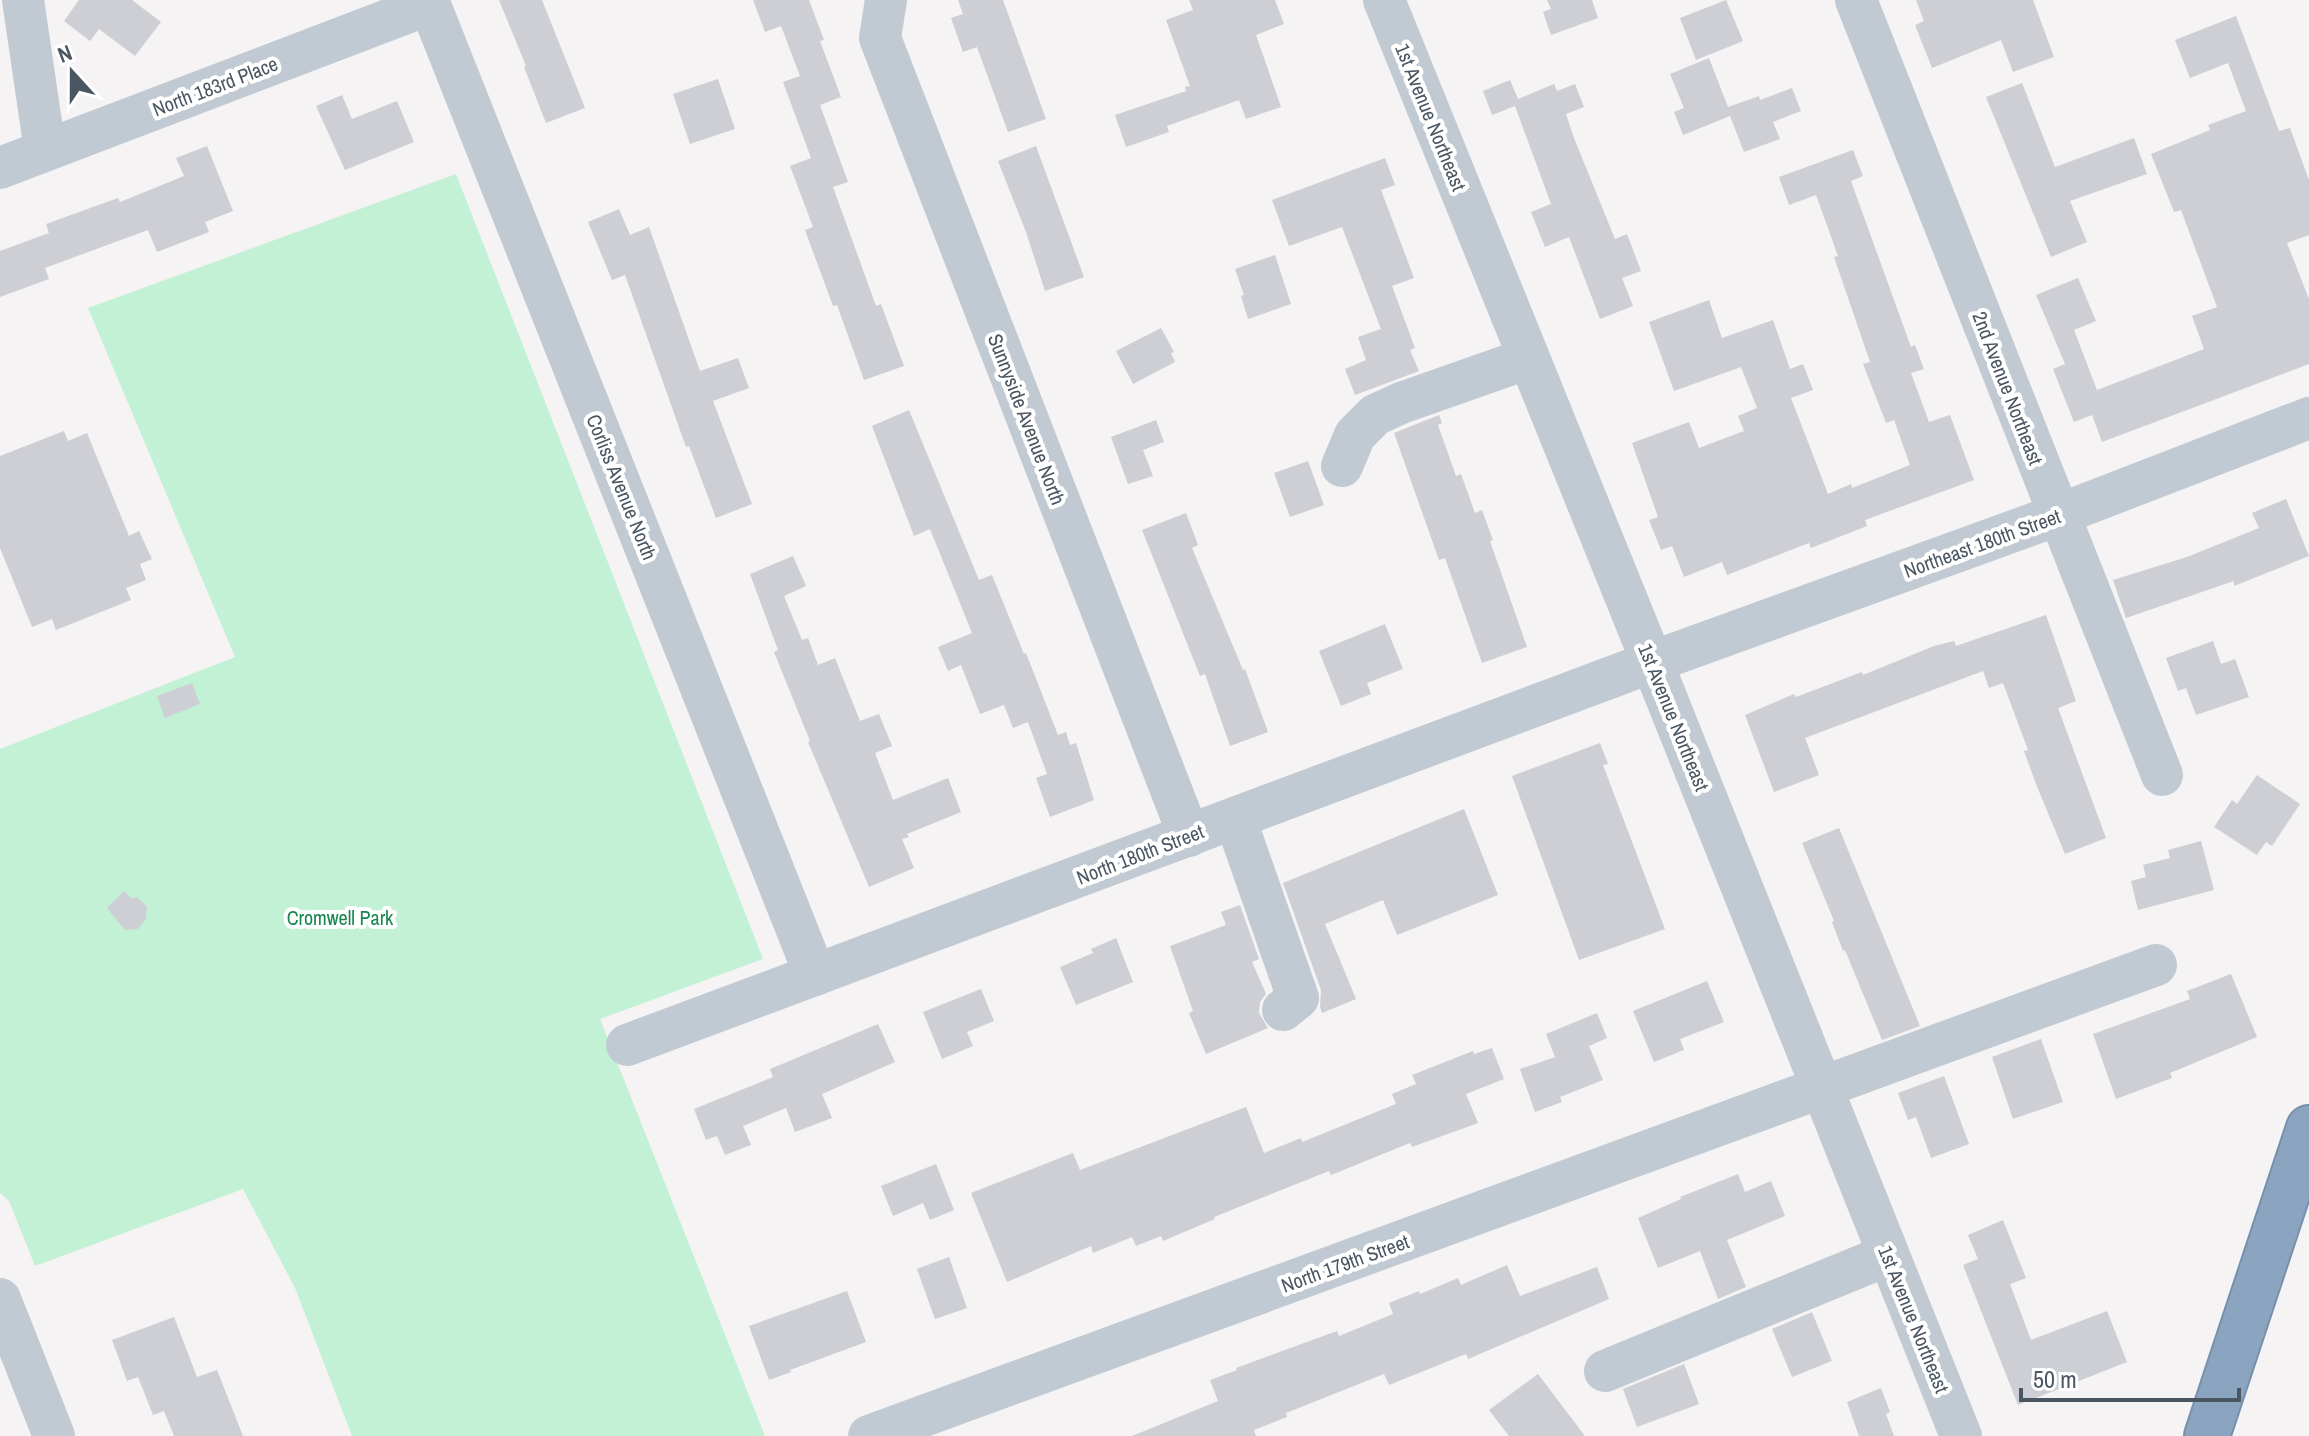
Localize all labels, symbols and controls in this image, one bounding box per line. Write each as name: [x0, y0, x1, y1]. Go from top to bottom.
north arrow: [32, 32, 112, 112]
text: N: [53, 37, 76, 70]
street label: 1st Avenue Northeast: [1389, 39, 1473, 195]
street label: North 183rd Place: [148, 50, 282, 122]
street label: 2nd Avenue Northeast: [1966, 308, 2050, 469]
street label: Sunnyside Avenue North: [982, 330, 1072, 508]
street label: Corliss Avenue North: [581, 410, 663, 564]
street label: Northeast 180th Street: [1900, 502, 2065, 584]
street label: 1st Avenue Northeast: [1632, 639, 1716, 795]
street label: North 180th Street: [1073, 817, 1208, 891]
park label: Cromwell Park: [287, 904, 394, 931]
street label: North 179th Street: [1277, 1227, 1413, 1299]
street label: 1st Avenue Northeast: [1872, 1241, 1956, 1397]
scale bar: [2021, 1352, 2239, 1402]
text: 50 m: [2033, 1363, 2077, 1395]

